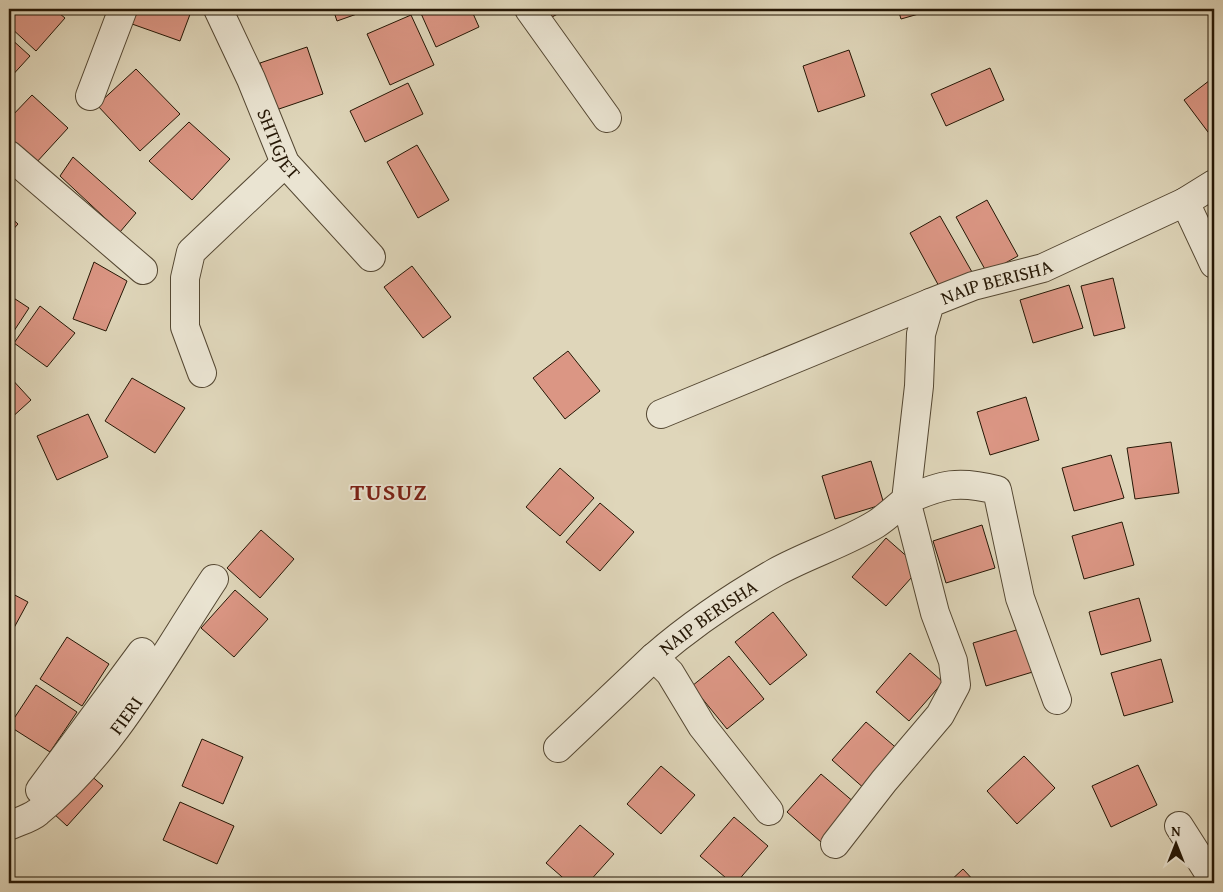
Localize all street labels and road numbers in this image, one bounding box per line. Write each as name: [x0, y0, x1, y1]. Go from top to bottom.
street label: SHTIGJET: [250, 104, 308, 186]
street label: NAIP BERISHA: [936, 251, 1057, 311]
street label: NAIP BERISHA: [652, 572, 763, 662]
street label: FIERI: [102, 690, 149, 740]

